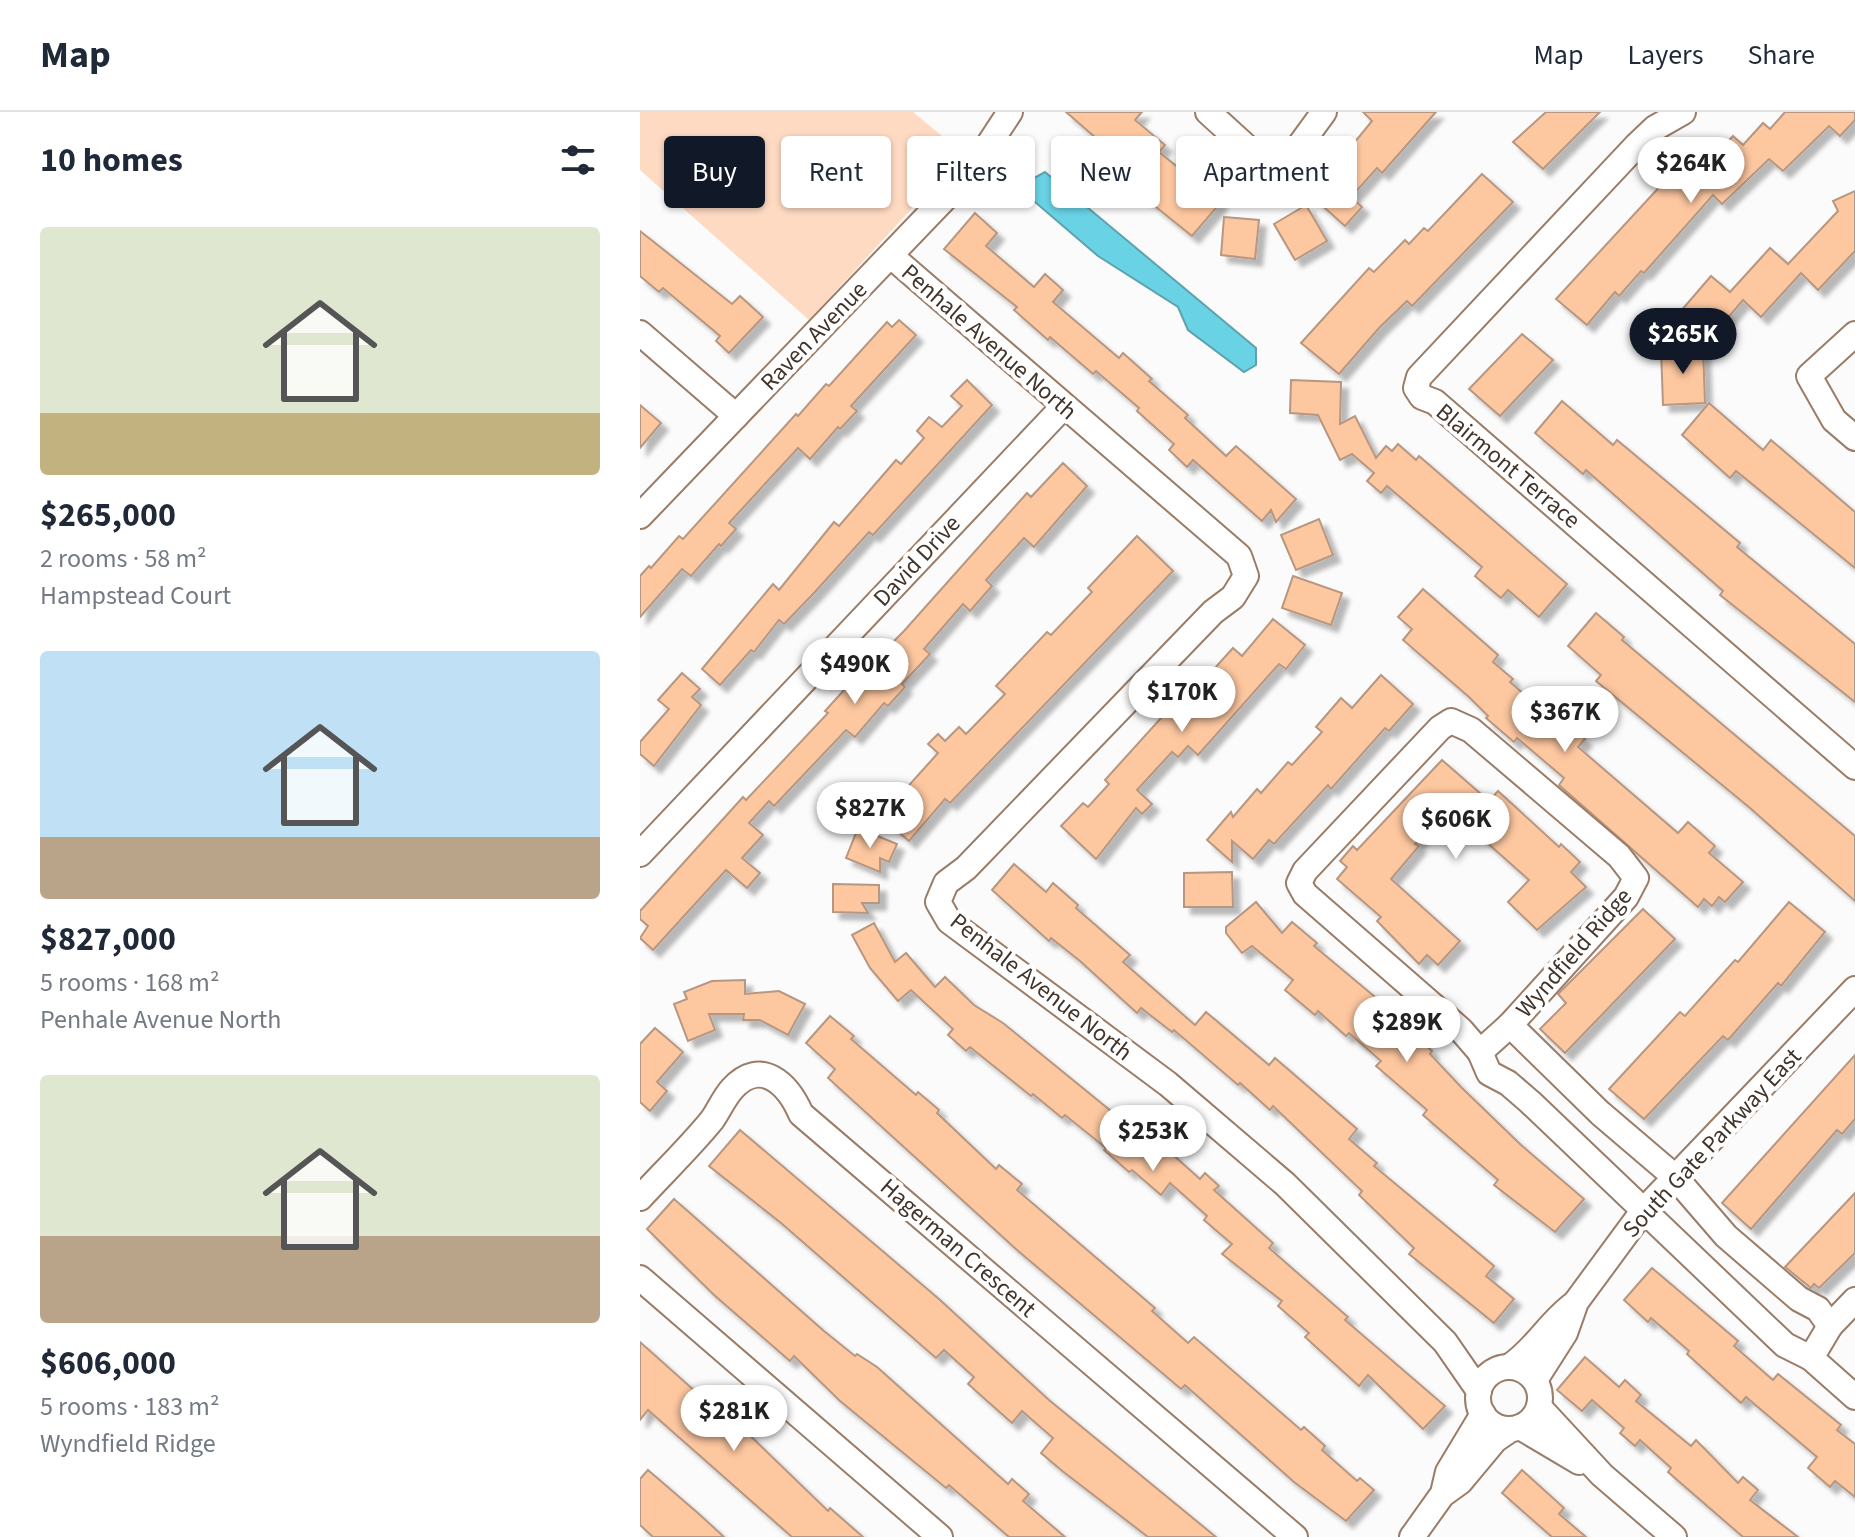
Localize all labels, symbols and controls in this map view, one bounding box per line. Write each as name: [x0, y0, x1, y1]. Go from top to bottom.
text: Map: [40, 28, 111, 82]
text: Map: [1533, 35, 1583, 75]
text: Layers: [1627, 35, 1703, 75]
text: Share: [1747, 35, 1815, 75]
text: 10 homes: [40, 136, 183, 185]
chip: Buy: [664, 136, 765, 208]
chip: Rent: [781, 136, 891, 208]
chip: Filters: [907, 136, 1035, 208]
chip: New: [1051, 136, 1160, 208]
chip: Apartment: [1176, 136, 1357, 208]
pin: $264K: [1635, 137, 1747, 205]
icon: filters: [556, 138, 600, 182]
text: $264K: [1656, 144, 1726, 181]
street label: Penhale Avenue North: [893, 256, 1085, 428]
street label: Raven Avenue: [753, 273, 875, 399]
icon: home: [248, 279, 392, 423]
pin: $265K: [1627, 308, 1739, 376]
text: $265K: [1648, 315, 1718, 352]
street label: Blairmont Terrace: [1428, 395, 1588, 537]
text: $265,000: [40, 491, 176, 540]
street label: David Drive: [865, 507, 969, 615]
text: 2 rooms · 58 m²: [40, 540, 207, 577]
text: Hampstead Court: [40, 577, 231, 614]
pin: $490K: [799, 638, 911, 706]
text: $490K: [820, 645, 890, 682]
pin: $170K: [1126, 666, 1238, 734]
text: $170K: [1147, 673, 1217, 710]
pin: $367K: [1509, 686, 1621, 754]
text: $367K: [1530, 693, 1600, 730]
icon: home: [248, 703, 392, 847]
pin: $827K: [814, 782, 926, 850]
text: $827K: [835, 789, 905, 826]
pin: $606K: [1400, 793, 1512, 861]
text: $606K: [1421, 800, 1491, 837]
street label: Wyndfield Ridge: [1508, 880, 1640, 1026]
street label: Penhale Avenue North: [942, 905, 1140, 1069]
text: $827,000: [40, 915, 176, 964]
text: 5 rooms · 168 m²: [40, 964, 219, 1001]
pin: $289K: [1351, 996, 1463, 1064]
text: Penhale Avenue North: [40, 1001, 281, 1038]
text: $289K: [1372, 1003, 1442, 1040]
street label: South Gate Parkway East: [1615, 1040, 1809, 1246]
pin: $253K: [1097, 1105, 1209, 1173]
text: $253K: [1118, 1112, 1188, 1149]
icon: home: [248, 1127, 392, 1271]
street label: Hagerman Crescent: [872, 1170, 1044, 1326]
text: $606,000: [40, 1339, 176, 1388]
pin: $281K: [678, 1385, 790, 1453]
text: 5 rooms · 183 m²: [40, 1388, 219, 1425]
text: $281K: [699, 1392, 769, 1429]
text: Wyndfield Ridge: [40, 1425, 216, 1462]

